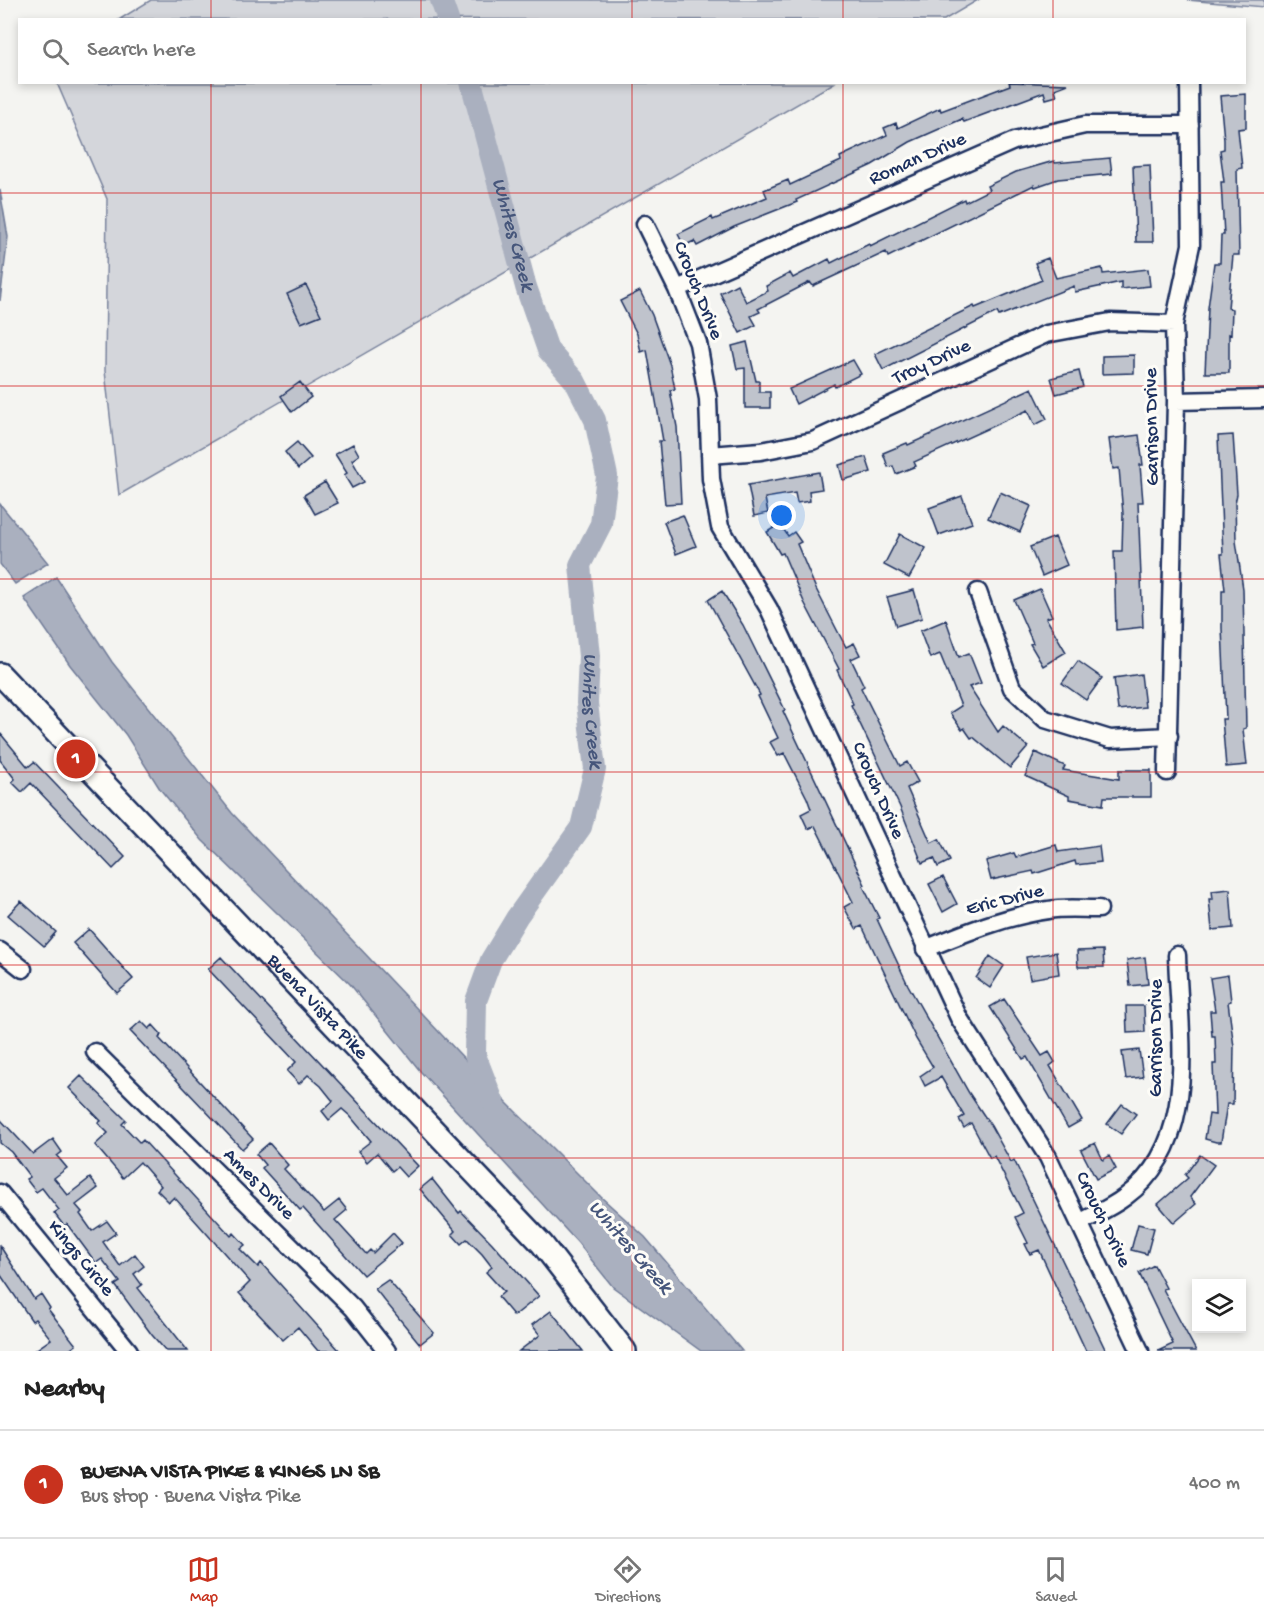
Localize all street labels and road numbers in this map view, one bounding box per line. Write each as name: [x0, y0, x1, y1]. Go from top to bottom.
street label: Roman Drive: [866, 128, 971, 192]
street label: Crouch Drive: [667, 239, 727, 344]
street label: Troy Drive: [888, 335, 975, 391]
street label: Garrison Drive: [1140, 367, 1166, 486]
street label: Crouch Drive: [845, 739, 909, 844]
street label: Eric Drive: [964, 880, 1047, 922]
street label: Buena Vista Pike: [261, 949, 373, 1065]
street label: Garrison Drive: [1146, 978, 1169, 1097]
street label: Ames Drive: [217, 1144, 299, 1226]
street label: Crouch Drive: [1069, 1168, 1135, 1272]
street label: Kings Circle: [42, 1216, 119, 1302]

